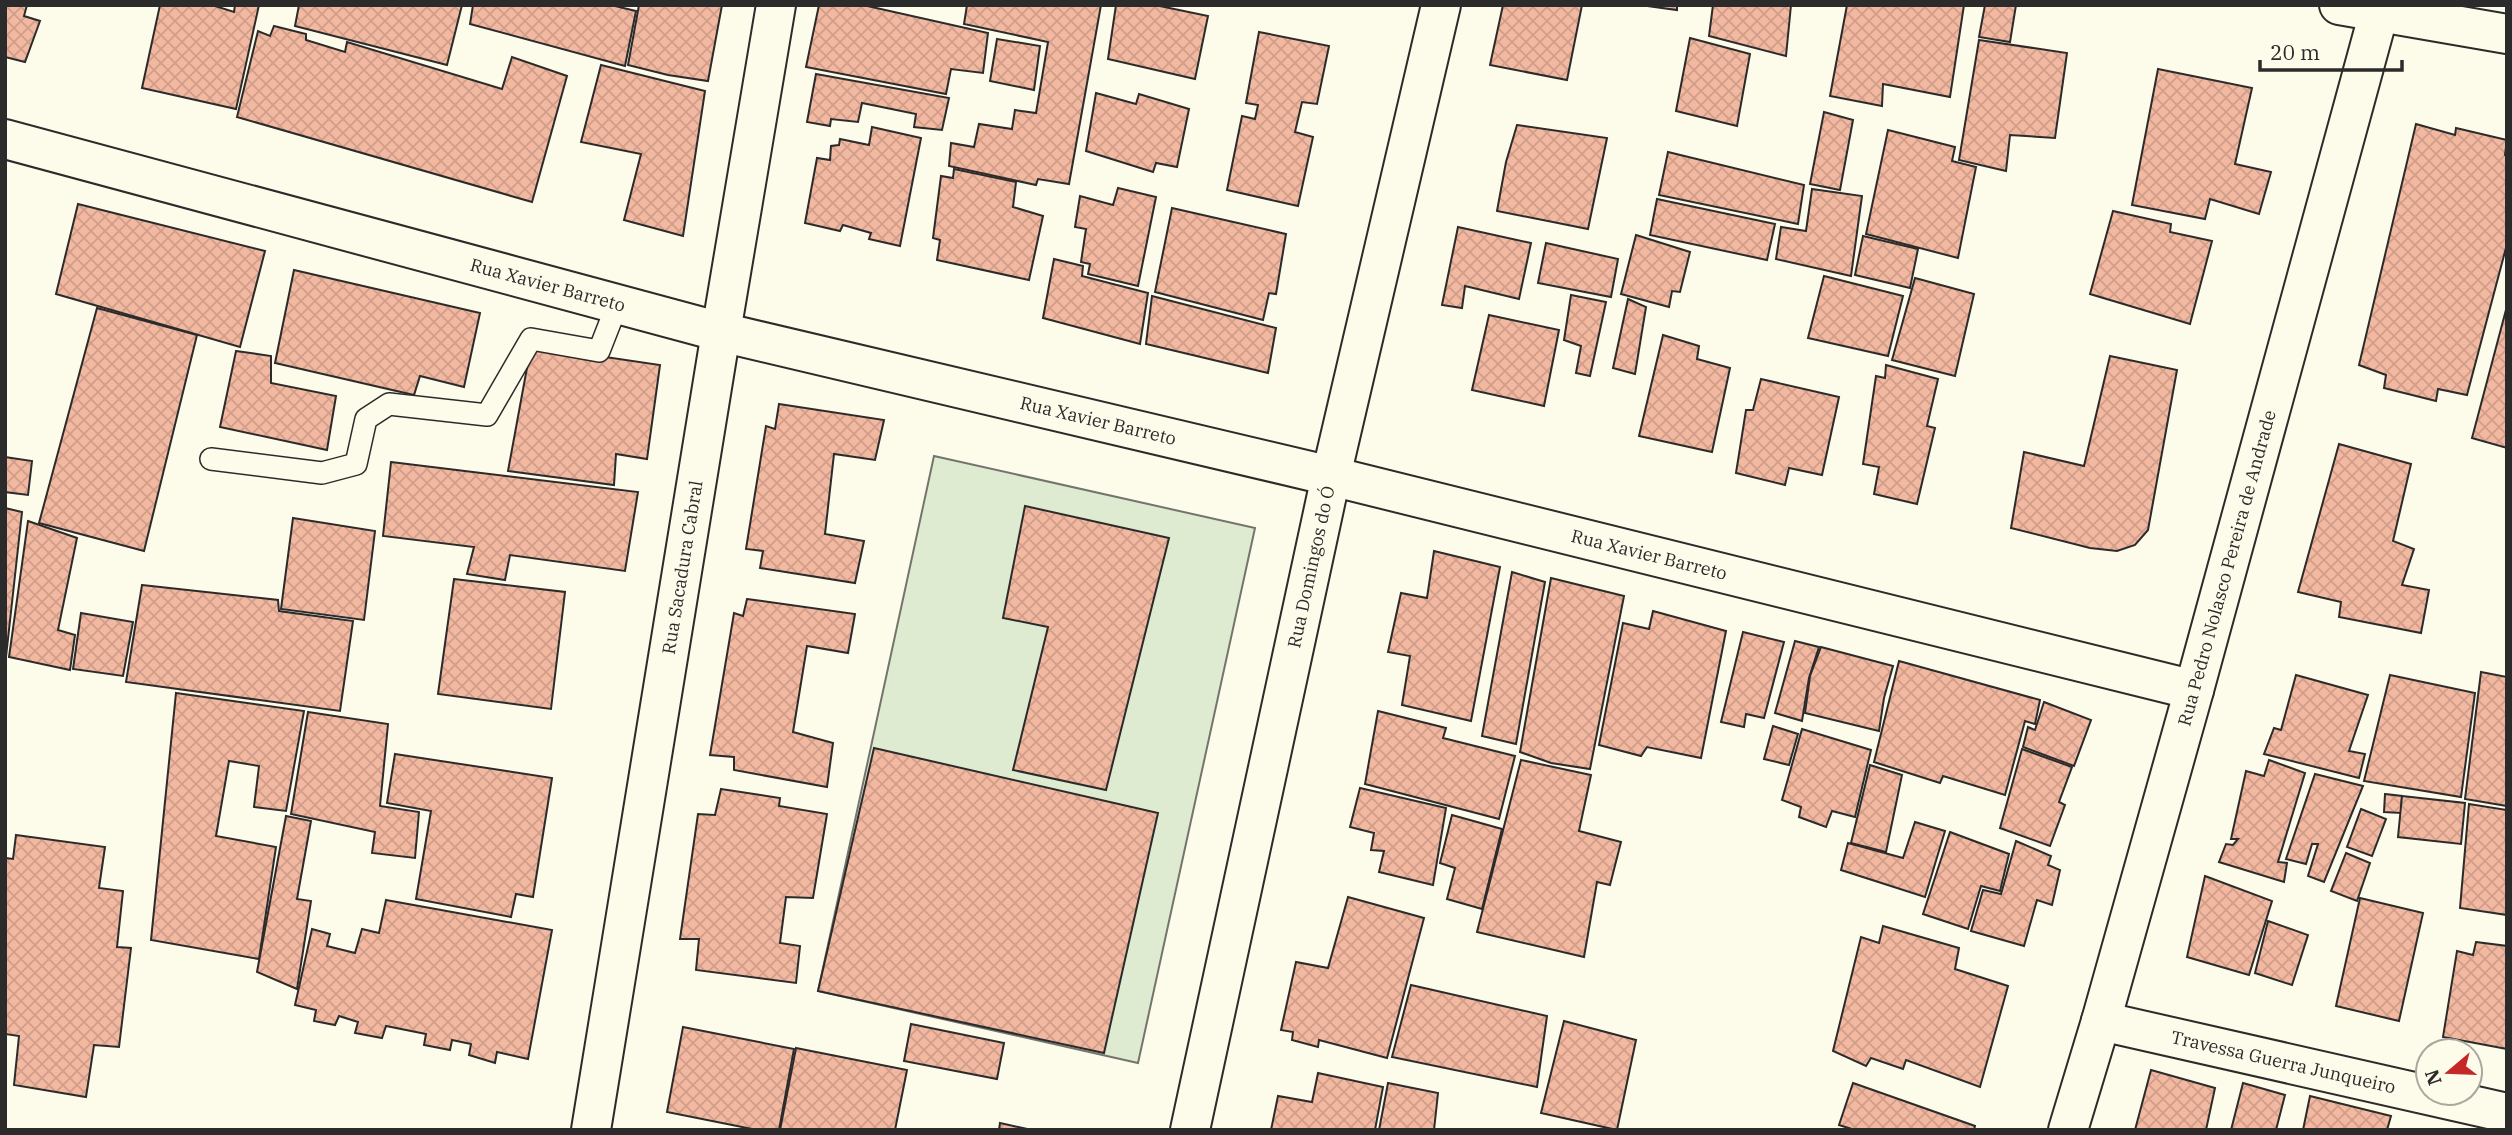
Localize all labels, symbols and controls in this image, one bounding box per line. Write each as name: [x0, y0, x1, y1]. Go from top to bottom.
scale bar: [2260, 28, 2402, 72]
text: 20 m: [2270, 38, 2320, 66]
street label: Rua Xavier Barreto: [468, 253, 628, 317]
street label: Rua Xavier Barreto: [1018, 391, 1179, 450]
street label: Rua Pedro Nolasco Pereira de Andrade: [2172, 407, 2281, 729]
street label: Rua Sacadura Cabral: [657, 479, 708, 656]
street label: Rua Domingos do Ó: [1282, 484, 1340, 650]
street label: Rua Xavier Barreto: [1569, 524, 1729, 585]
street label: Travessa Guerra Junqueiro: [2169, 1025, 2398, 1098]
north arrow: [2414, 1037, 2484, 1107]
text: N: [2419, 1067, 2447, 1089]

